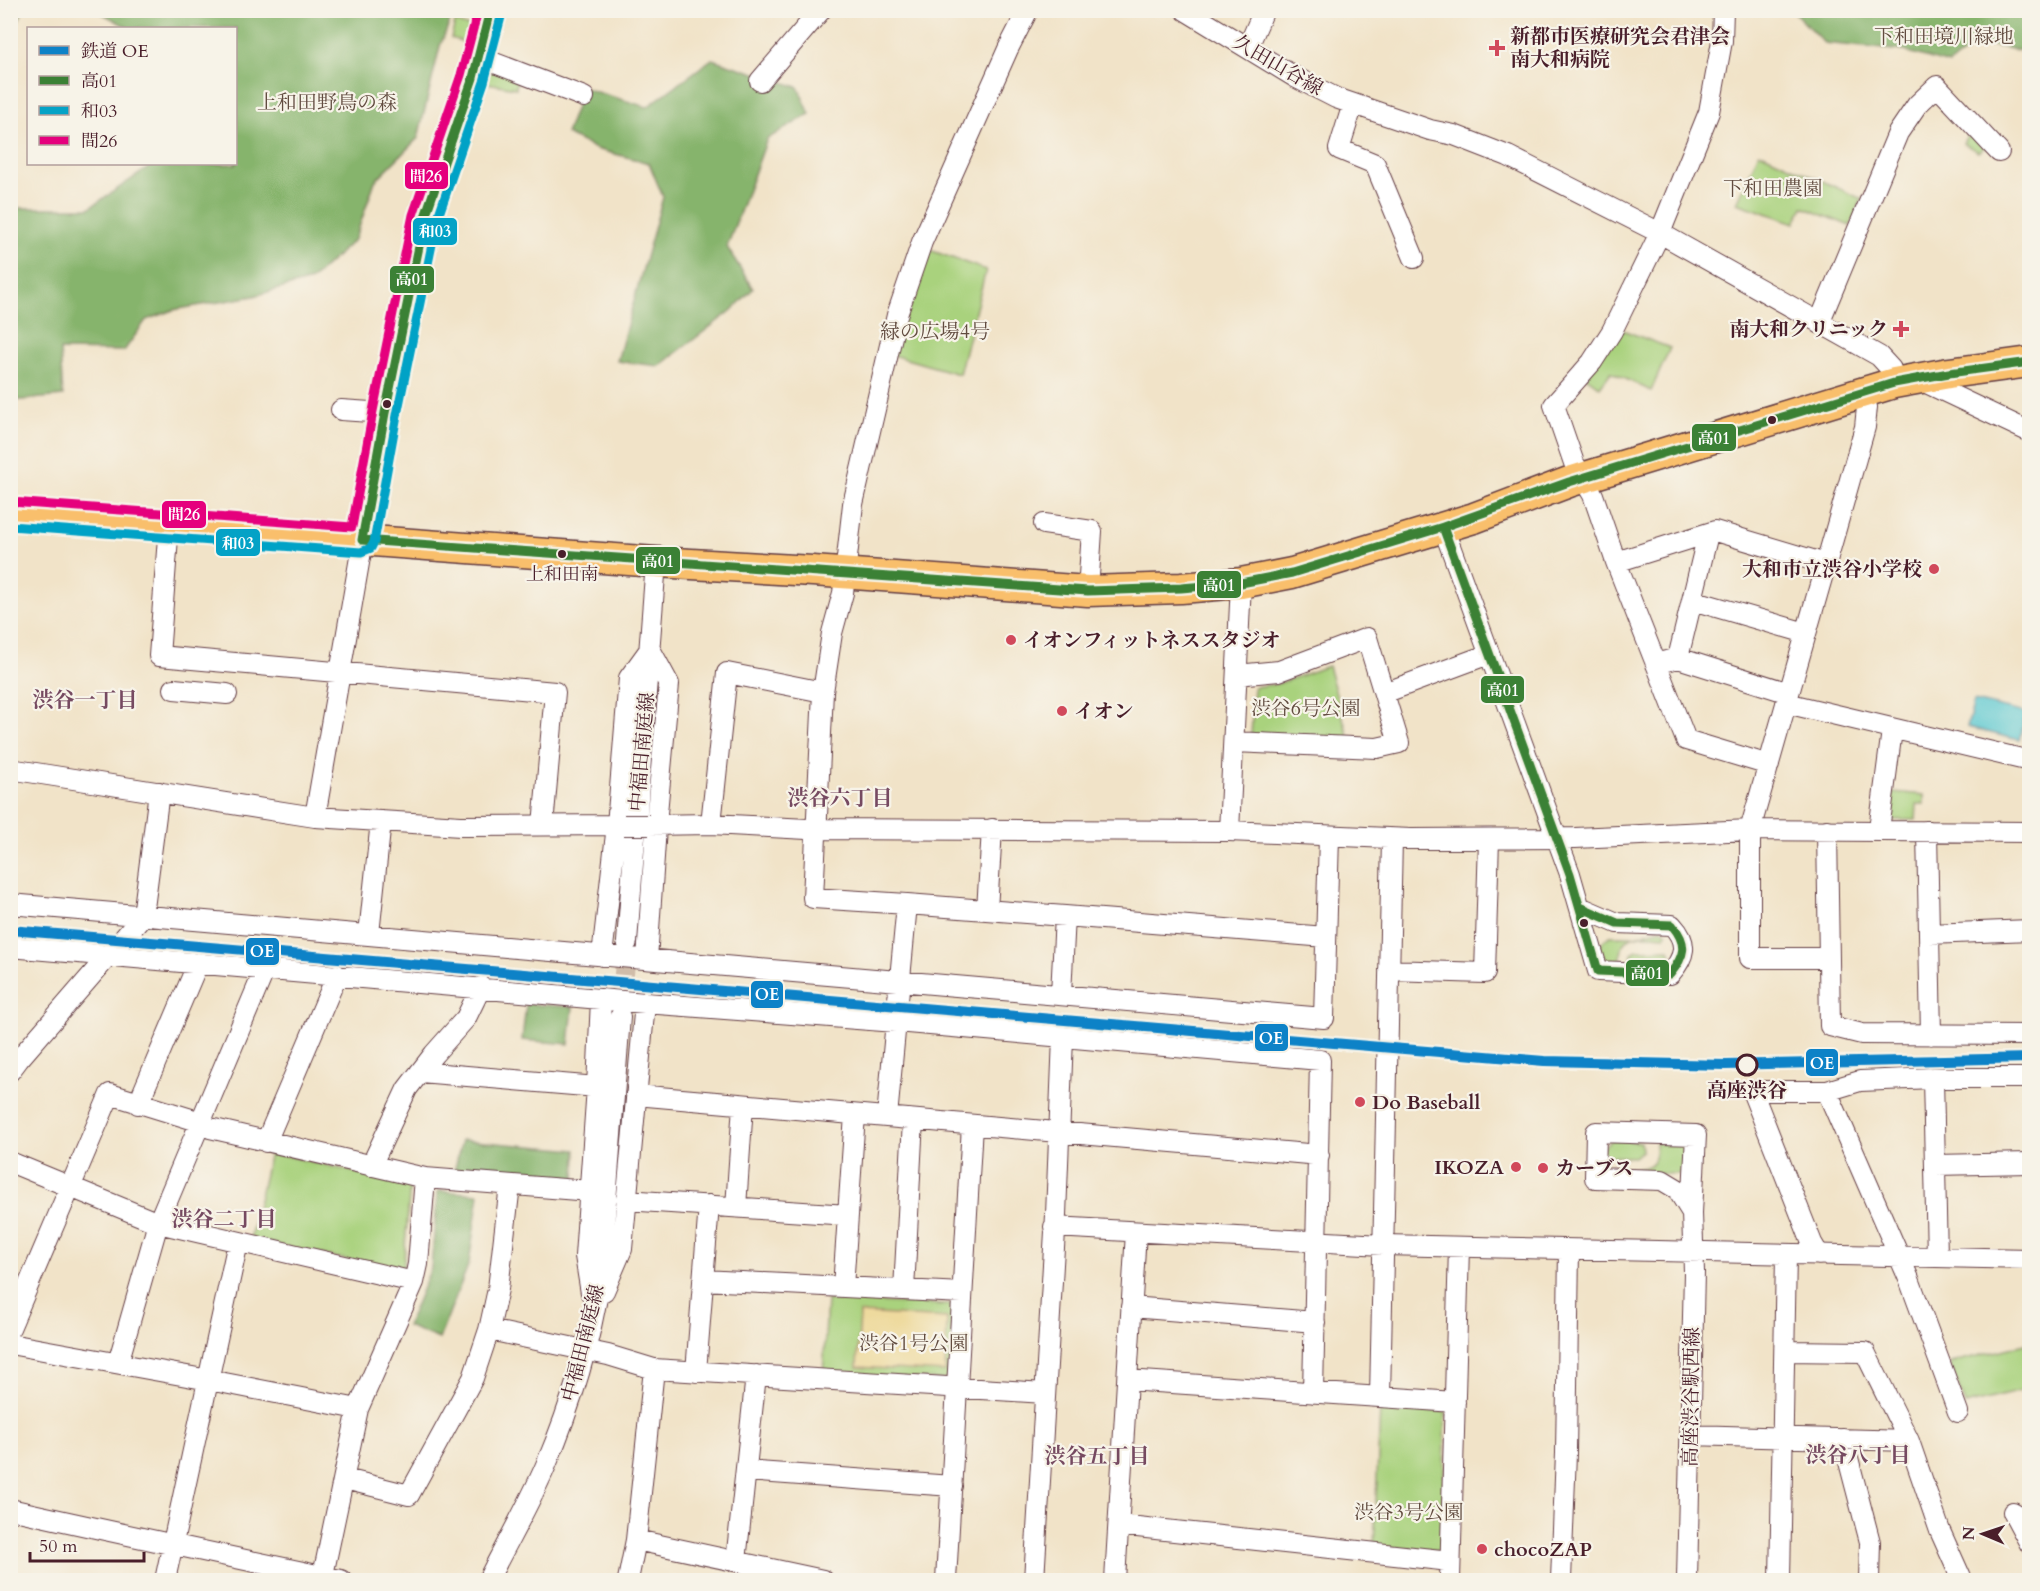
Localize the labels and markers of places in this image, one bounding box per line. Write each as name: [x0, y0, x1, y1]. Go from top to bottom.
place label: 新都市医療研究会君津会 南大和病院: [1510, 23, 1730, 73]
marker: 新都市医療研究会君津会 南大和病院: [1488, 39, 1506, 57]
place label: 南大和クリニック: [1729, 316, 1888, 343]
marker: 南大和クリニック: [1892, 320, 1910, 338]
unlabelled marker: [381, 398, 393, 410]
unlabelled marker: [1766, 414, 1778, 426]
marker: 上和田南: [556, 548, 568, 560]
place label: 大和市立渋谷小学校: [1742, 556, 1922, 583]
place label: 上和田南: [526, 562, 598, 587]
marker: 大和市立渋谷小学校: [1927, 562, 1941, 576]
place label: イオンフィットネススタジオ: [1023, 627, 1281, 654]
marker: イオンフィットネススタジオ: [1004, 633, 1018, 647]
place label: イオン: [1074, 698, 1133, 725]
marker: イオン: [1055, 704, 1069, 718]
unlabelled marker: [1578, 917, 1590, 929]
marker: 高座渋谷: [1736, 1054, 1758, 1076]
place label: 高座渋谷: [1707, 1077, 1787, 1104]
place label: Do Baseball: [1372, 1089, 1480, 1116]
marker: Do Baseball: [1353, 1095, 1367, 1109]
place label: IKOZA: [1434, 1154, 1504, 1181]
place label: カーブス: [1555, 1155, 1633, 1182]
marker: IKOZA: [1509, 1160, 1523, 1174]
marker: カーブス: [1536, 1161, 1550, 1175]
place label: chocoZAP: [1494, 1536, 1592, 1563]
marker: chocoZAP: [1475, 1542, 1489, 1556]

